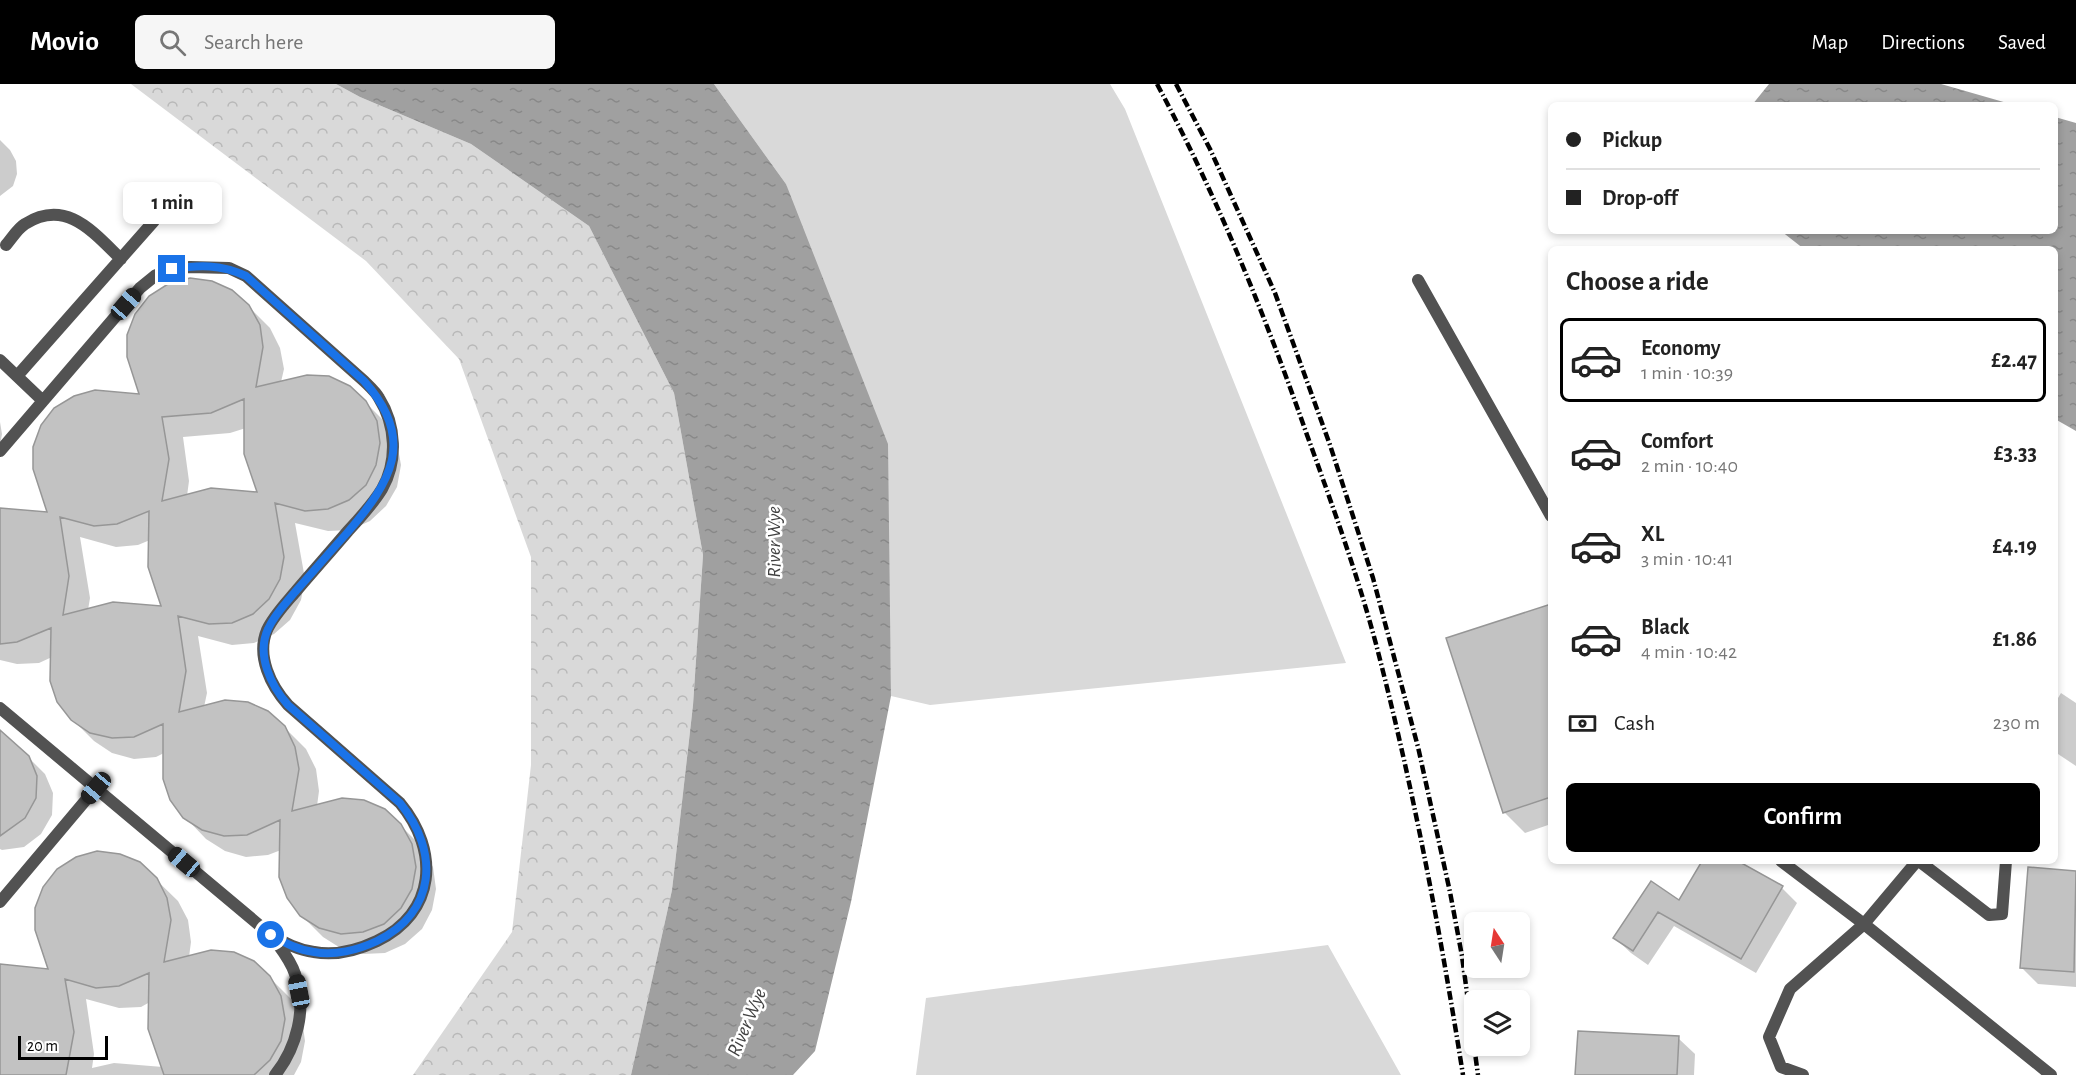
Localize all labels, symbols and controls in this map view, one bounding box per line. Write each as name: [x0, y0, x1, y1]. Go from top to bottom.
search box: [135, 15, 555, 69]
icon: search: [156, 26, 189, 59]
text: Movio: [30, 28, 99, 56]
text: Search here: [204, 31, 303, 53]
text: Map: [1812, 32, 1848, 53]
text: Directions: [1881, 32, 1965, 53]
text: Saved: [1998, 32, 2046, 53]
text: Pickup: [1602, 129, 1662, 151]
callout: 1 min: [122, 182, 222, 224]
text: Drop-off: [1602, 187, 1678, 209]
text: 1 min: [151, 193, 194, 213]
route end: [158, 255, 185, 282]
text: Choose a ride: [1566, 268, 1709, 295]
car: [107, 285, 145, 323]
icon: car: [1569, 333, 1623, 387]
text: Economy: [1641, 337, 1721, 359]
text: £2.47: [1991, 349, 2037, 371]
text: 1 min · 10:39: [1641, 363, 1733, 383]
icon: car: [1569, 426, 1623, 480]
text: Comfort: [1641, 430, 1713, 452]
text: £3.33: [1994, 442, 2037, 464]
text: 2 min · 10:40: [1641, 456, 1738, 476]
water label: River Wye: [764, 506, 784, 578]
icon: car: [1569, 519, 1623, 573]
text: XL: [1641, 523, 1664, 545]
text: £4.19: [1993, 535, 2037, 557]
text: 3 min · 10:41: [1641, 549, 1733, 569]
icon: car: [1569, 612, 1623, 666]
text: Black: [1641, 616, 1689, 638]
text: £1.86: [1993, 628, 2037, 650]
text: 4 min · 10:42: [1641, 642, 1737, 662]
icon: cash: [1566, 707, 1599, 740]
text: Cash: [1614, 712, 1655, 734]
text: 230 m: [1993, 713, 2040, 733]
car: [78, 768, 114, 808]
button: Confirm: [1566, 783, 2040, 852]
car: [164, 844, 204, 880]
north arrow: [1464, 912, 1530, 978]
map controls: [1464, 912, 1530, 1056]
route start: [257, 921, 284, 948]
car: [287, 973, 311, 1011]
water label: River Wye: [724, 985, 770, 1059]
button: layers: [1464, 990, 1530, 1056]
scale bar: [18, 1033, 108, 1060]
text: 20 m: [27, 1038, 58, 1054]

